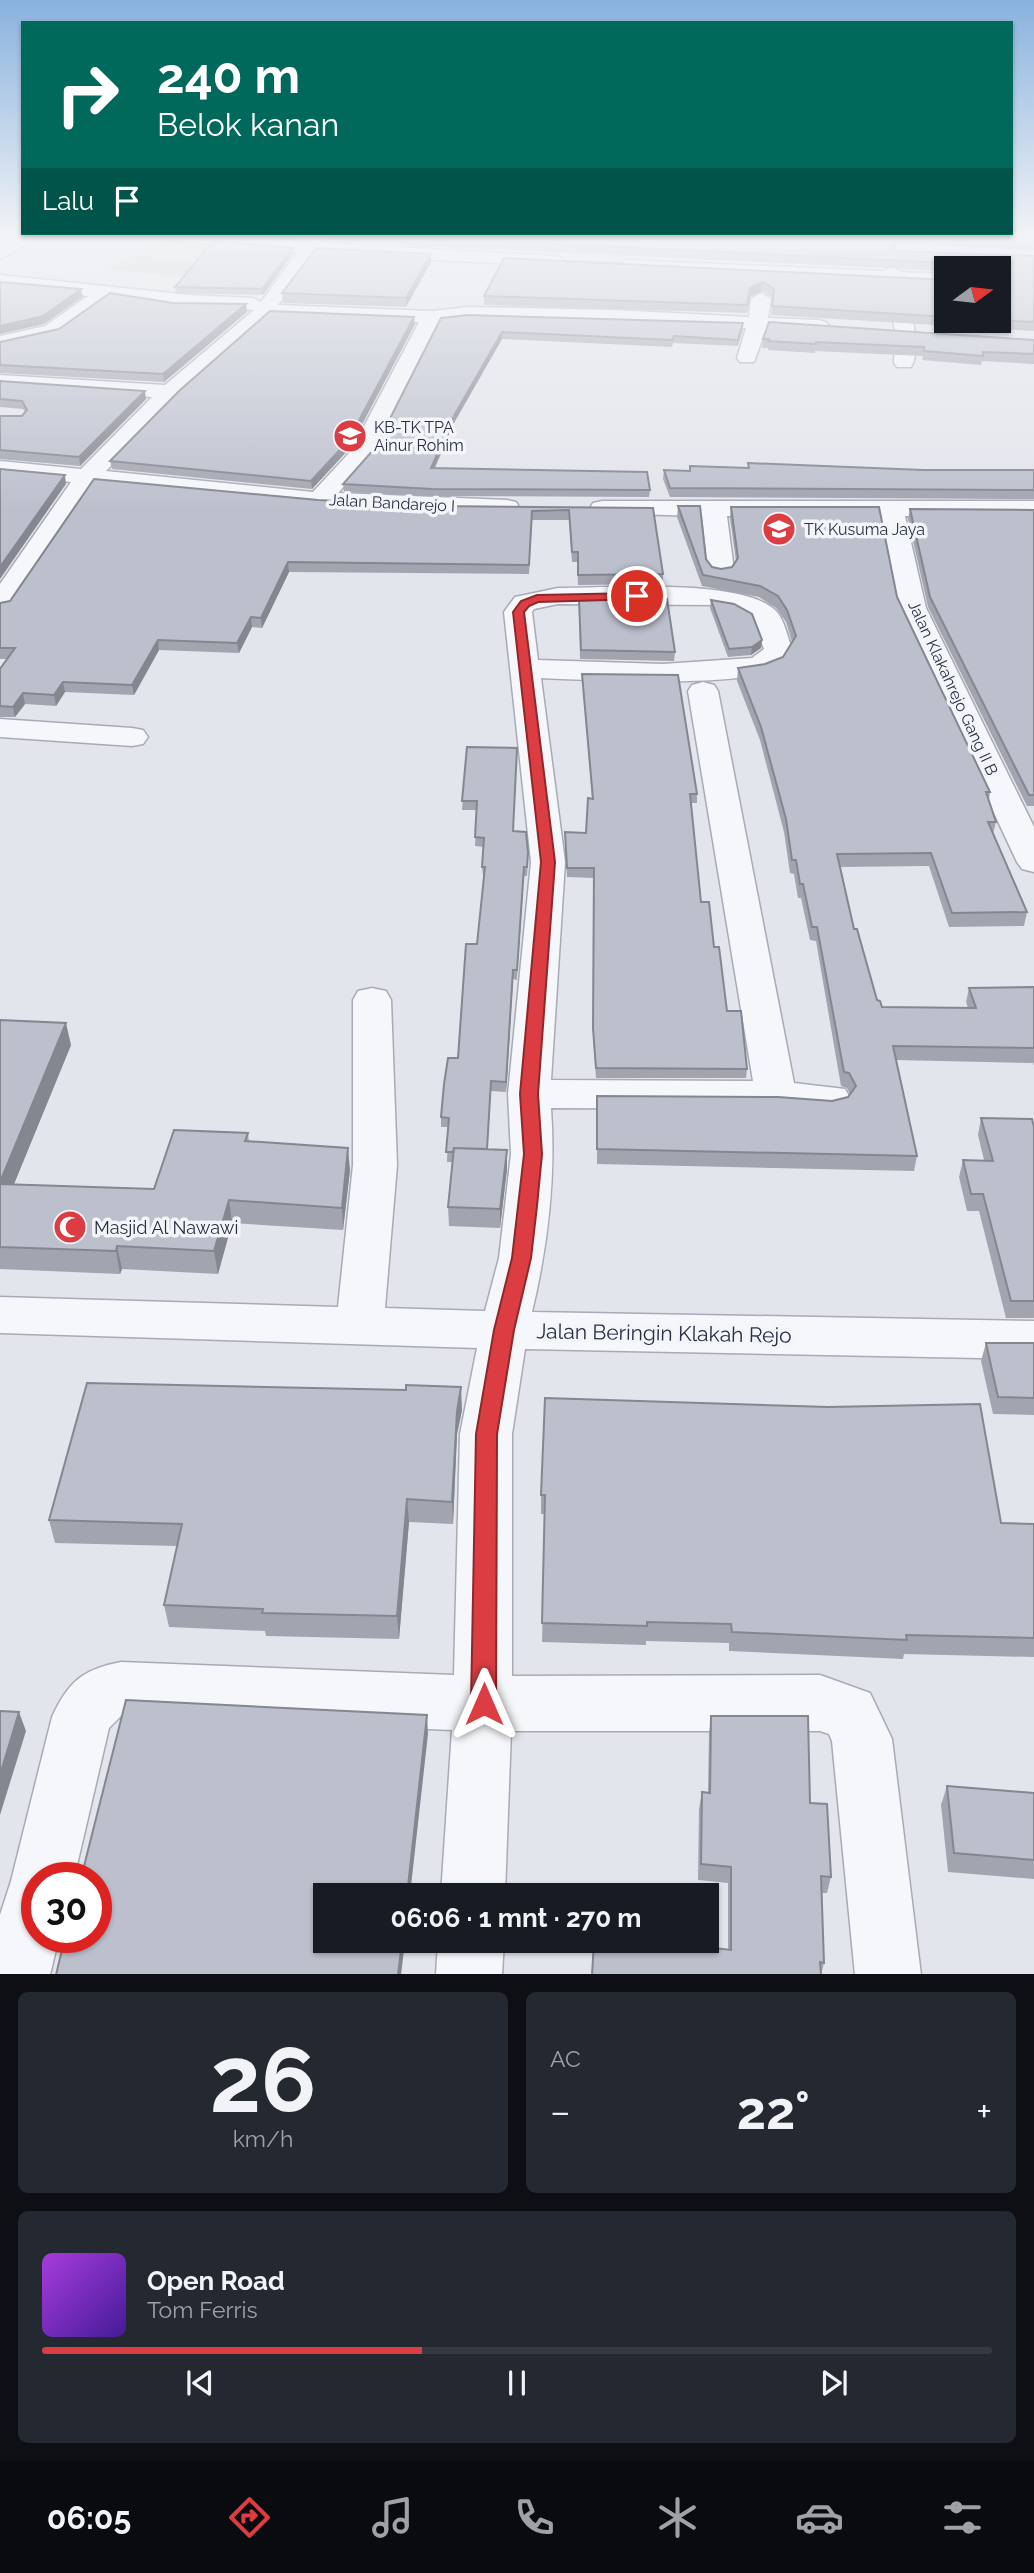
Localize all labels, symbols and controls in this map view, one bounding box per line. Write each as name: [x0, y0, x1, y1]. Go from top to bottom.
text: 240 m: [157, 47, 300, 104]
icon: right: [42, 49, 133, 140]
text: Belok kanan: [157, 106, 339, 143]
icon: arrive: [108, 182, 146, 220]
text: Lalu: [42, 186, 94, 216]
north arrow: [934, 256, 1012, 332]
map controls: [934, 256, 1011, 333]
school or university icon: KB-TK TPA Ainur Rohim: [331, 417, 369, 455]
place label: KB-TK TPA Ainur Rohim: [374, 418, 464, 455]
street label: Jalan Bandarejo I: [329, 490, 455, 516]
school or university icon: TK Kusuma Jaya: [760, 510, 798, 548]
place label: TK Kusuma Jaya: [804, 520, 925, 539]
pin: [607, 566, 667, 626]
icon: arrive: [618, 577, 656, 615]
street label: Jalan Klakahrejo Gang II B: [904, 598, 1002, 778]
mosque icon: Masjid Al Nawawi: [51, 1208, 89, 1246]
place label: Masjid Al Nawawi: [94, 1217, 238, 1238]
street label: Jalan Beringin Klakah Rejo: [536, 1318, 792, 1348]
position arrow: [447, 1667, 521, 1741]
speed limit sign: 30: [21, 1862, 112, 1953]
text: 06:06 · 1 mnt · 270 m: [390, 1903, 642, 1933]
text: 26: [210, 2026, 316, 2133]
text: AC: [550, 2045, 581, 2072]
text: 22°: [737, 2080, 810, 2141]
text: −: [550, 2089, 570, 2134]
text: +: [976, 2089, 992, 2134]
text: km/h: [233, 2125, 293, 2152]
text: Open Road: [147, 2266, 285, 2296]
text: Tom Ferris: [147, 2296, 258, 2323]
icon: previous: [181, 2364, 219, 2402]
icon: pause: [498, 2364, 536, 2402]
icon: next: [815, 2364, 853, 2402]
icon: directions: [225, 2493, 274, 2542]
icon: music: [368, 2493, 417, 2542]
icon: phone: [510, 2493, 559, 2542]
icon: climate: [653, 2493, 702, 2542]
icon: car: [795, 2493, 844, 2542]
icon: filters: [938, 2493, 987, 2542]
text: 06:05: [47, 2499, 131, 2536]

